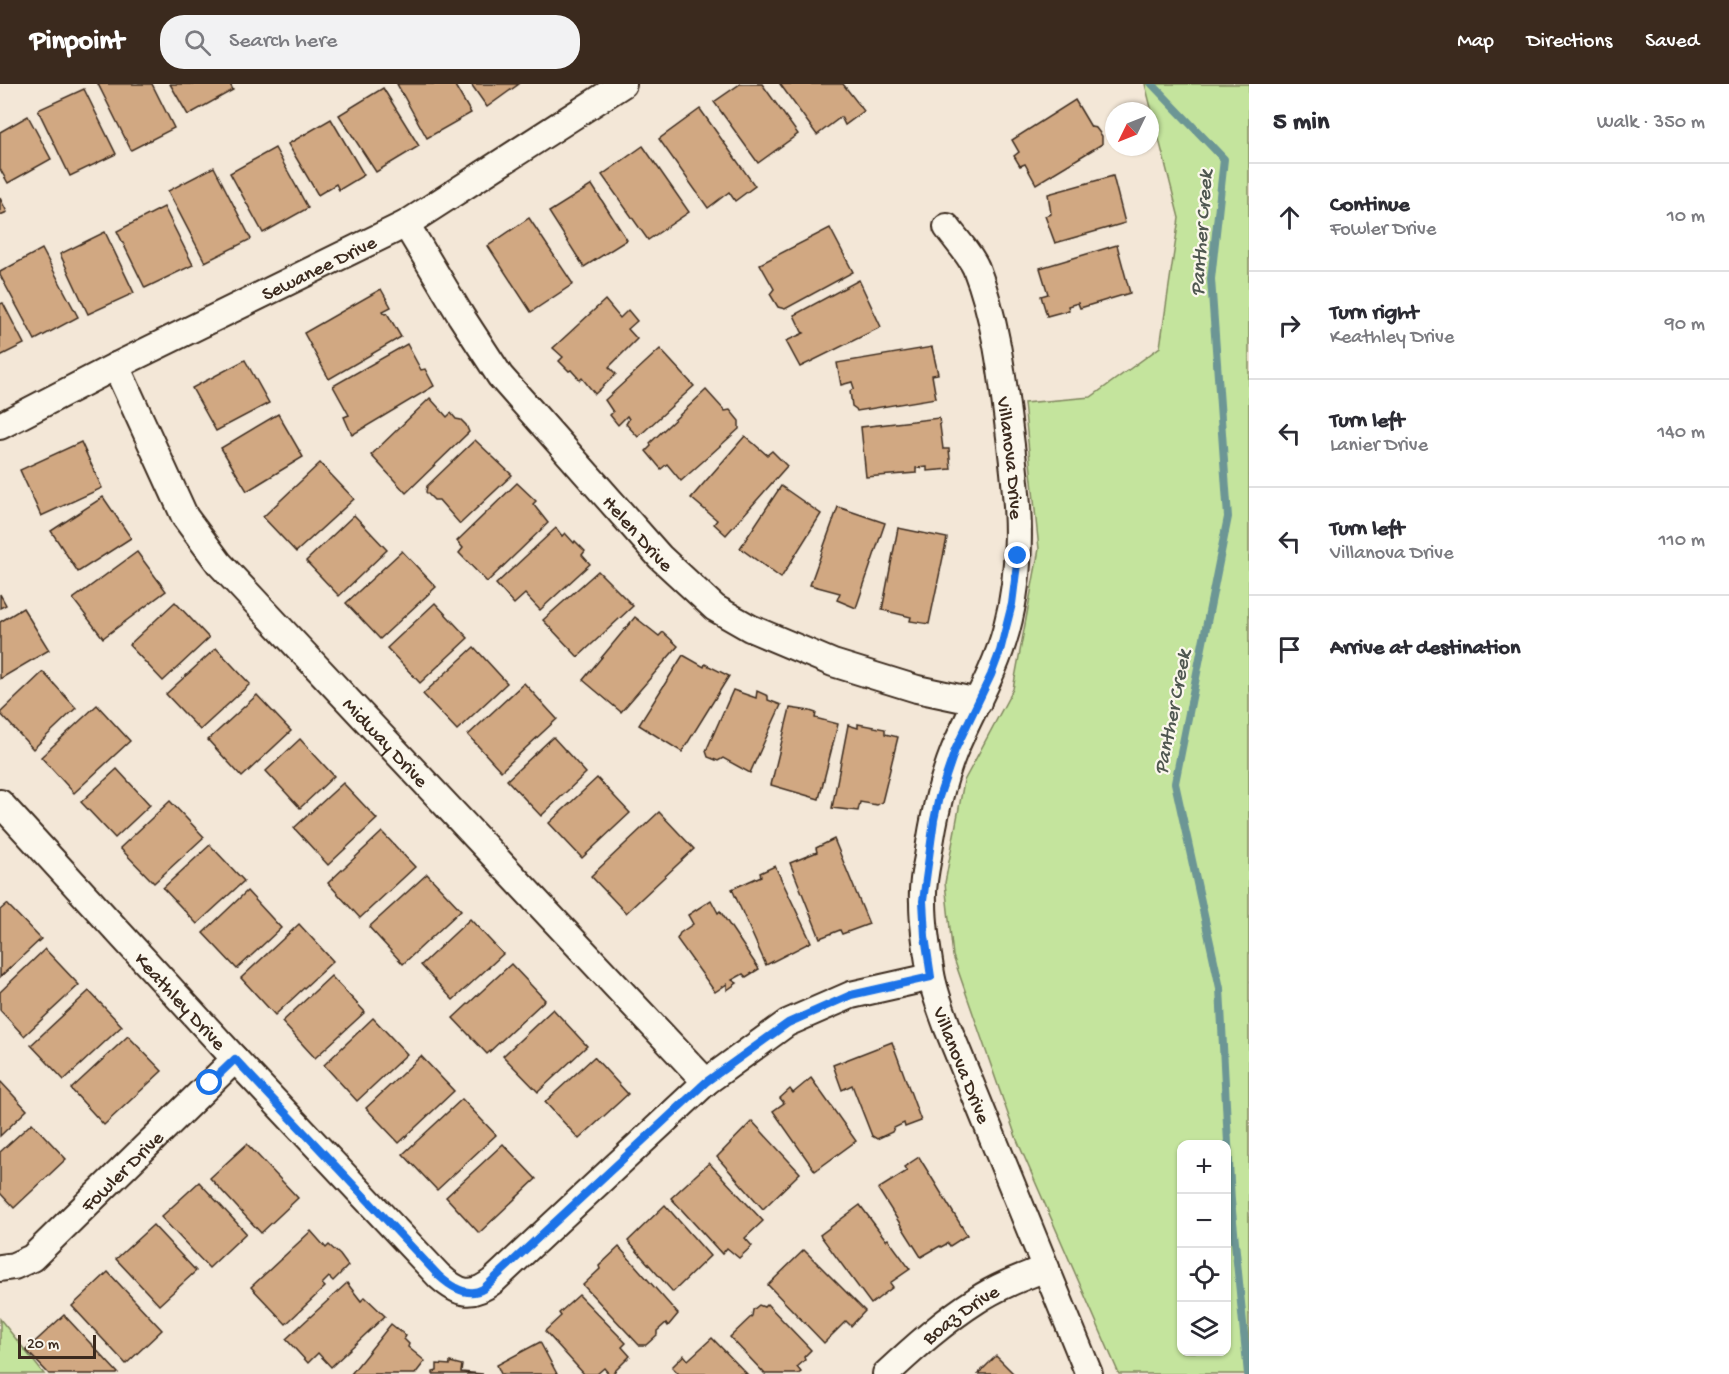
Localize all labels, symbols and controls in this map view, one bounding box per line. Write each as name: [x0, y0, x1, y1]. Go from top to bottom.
search box: [160, 15, 580, 69]
text: Pinpoint: [30, 26, 124, 59]
icon: search: [181, 26, 214, 59]
text: Search here: [229, 29, 337, 55]
text: Map: [1457, 30, 1494, 55]
text: Directions: [1527, 30, 1612, 55]
text: Saved: [1645, 30, 1699, 55]
north arrow: [1105, 102, 1159, 156]
text: 5 min: [1273, 108, 1329, 139]
text: Walk · 350 m: [1597, 112, 1705, 135]
water label: Panther Creek: [1187, 167, 1221, 297]
text: Continue: [1330, 193, 1410, 219]
icon: ahead: [1273, 201, 1306, 234]
text: 10 m: [1667, 206, 1705, 229]
text: Fowler Drive: [1330, 219, 1436, 242]
street label: Sewanee Drive: [259, 232, 382, 308]
text: Turn right: [1330, 301, 1418, 327]
icon: right: [1273, 309, 1306, 342]
text: 90 m: [1665, 314, 1705, 337]
text: Keathley Drive: [1330, 327, 1454, 350]
street label: Villanova Drive: [990, 394, 1026, 521]
text: Turn left: [1330, 409, 1404, 435]
icon: left: [1273, 417, 1306, 450]
text: 140 m: [1657, 422, 1705, 445]
text: Lanier Drive: [1330, 435, 1428, 458]
street label: Helen Drive: [596, 492, 677, 579]
text: Turn left: [1330, 517, 1404, 543]
icon: left: [1273, 525, 1306, 558]
text: 110 m: [1659, 530, 1705, 553]
route end: [1004, 542, 1030, 568]
text: Villanova Drive: [1330, 543, 1454, 566]
icon: arrive: [1273, 633, 1306, 666]
text: Arrive at destination: [1330, 636, 1520, 662]
water label: Panther Creek: [1150, 646, 1199, 777]
street label: Midway Drive: [336, 694, 432, 794]
street label: Keathley Drive: [128, 949, 230, 1057]
street label: Villanova Drive: [926, 1003, 994, 1128]
route start: [196, 1069, 222, 1095]
street label: Fowler Drive: [77, 1127, 170, 1219]
map controls: [1177, 1140, 1231, 1356]
button: +: [1177, 1140, 1231, 1194]
button: −: [1177, 1194, 1231, 1248]
button: locate: [1177, 1248, 1231, 1302]
street label: Boaz Drive: [918, 1281, 1005, 1352]
button: layers: [1177, 1302, 1231, 1356]
scale bar: [18, 1332, 96, 1360]
text: 20 m: [27, 1336, 59, 1355]

